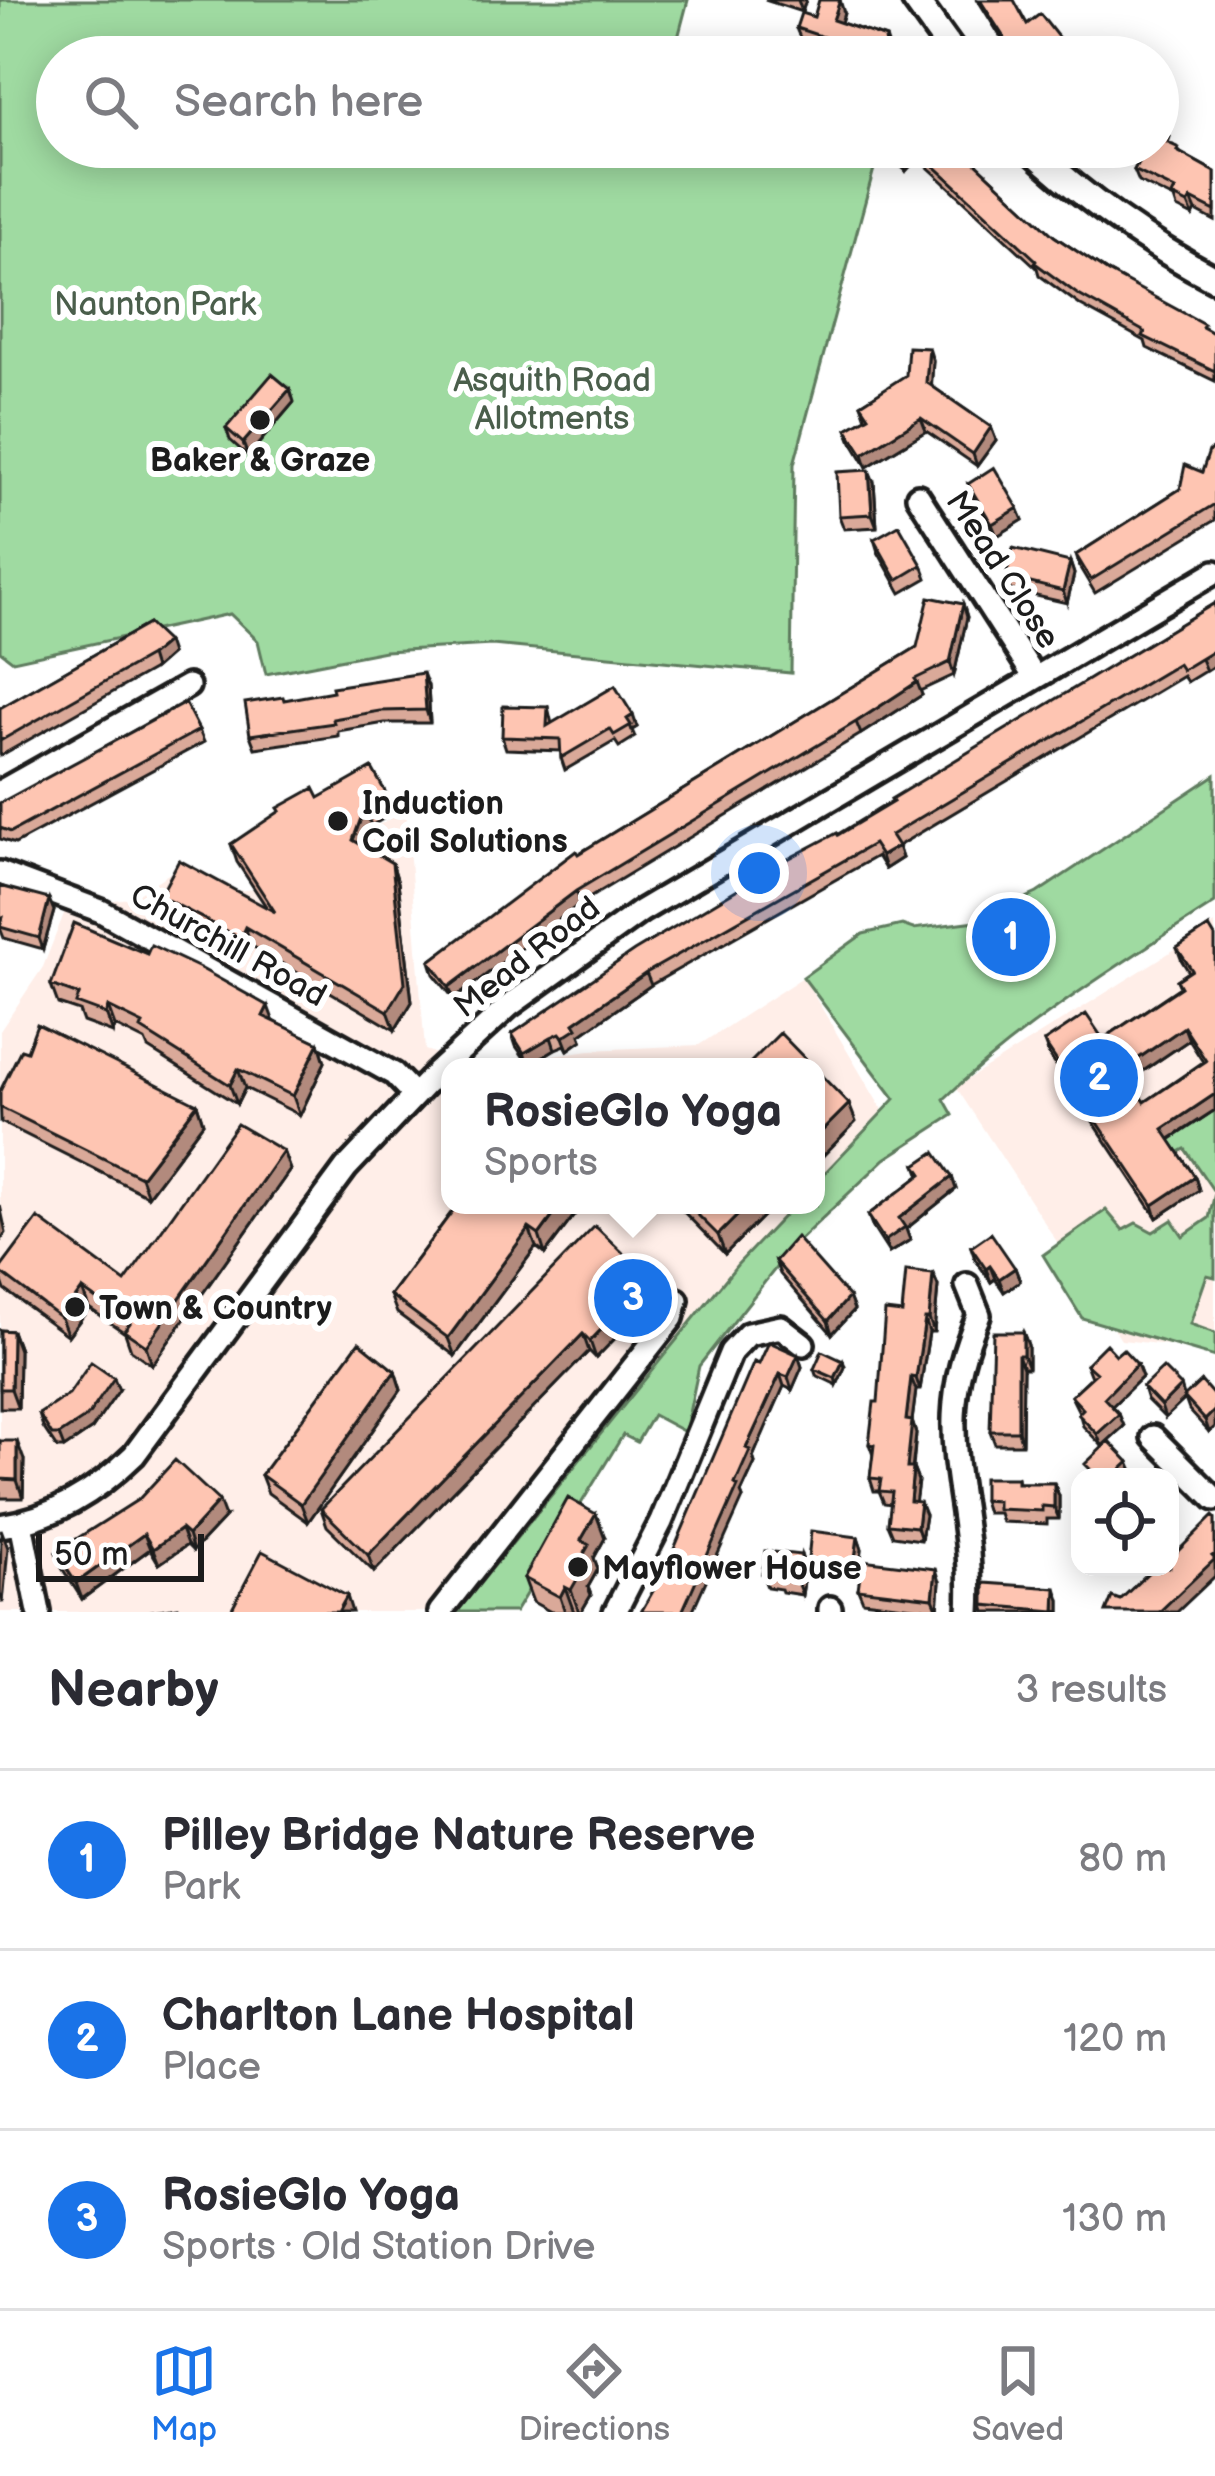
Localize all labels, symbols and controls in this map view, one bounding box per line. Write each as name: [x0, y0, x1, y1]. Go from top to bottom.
search box: [36, 36, 1179, 168]
icon: search: [78, 69, 144, 135]
text: Search here: [174, 75, 423, 130]
park label: Naunton Park: [54, 285, 257, 325]
park label: Asquith Road Allotments: [453, 361, 651, 439]
marker: Baker & Graze: [247, 407, 273, 433]
place label: Baker & Graze: [150, 441, 370, 481]
street label: Mead Close: [937, 484, 1068, 656]
place label: Induction Coil Solutions: [362, 784, 568, 862]
marker: Induction Coil Solutions: [325, 808, 351, 834]
your location: [729, 843, 789, 903]
street label: Churchill Road: [123, 875, 333, 1016]
street label: Mead Road: [446, 888, 608, 1027]
pin: 1: [972, 892, 1050, 982]
pin: 2: [1060, 1033, 1138, 1123]
popup: [441, 1058, 825, 1214]
text: RosieGlo Yoga: [484, 1085, 782, 1140]
text: Sports: [484, 1140, 598, 1187]
pin: 3: [594, 1253, 672, 1343]
place label: Town & Country: [99, 1289, 332, 1329]
marker: Town & Country: [62, 1294, 88, 1320]
map controls: [1071, 1468, 1179, 1576]
button: locate: [1071, 1468, 1179, 1576]
scale bar: [36, 1528, 204, 1581]
text: 50 m: [54, 1535, 129, 1575]
place label: Mayflower House: [602, 1549, 862, 1589]
marker: Mayflower House: [565, 1554, 591, 1580]
text: Nearby: [48, 1660, 219, 1721]
text: 3 results: [1015, 1667, 1167, 1714]
text: Pilley Bridge Nature Reserve: [162, 1809, 755, 1864]
text: 1: [79, 1836, 95, 1883]
text: 80 m: [1079, 1836, 1167, 1883]
text: Park: [162, 1864, 240, 1911]
text: Charlton Lane Hospital: [162, 1989, 634, 2044]
text: 2: [75, 2016, 99, 2063]
text: 120 m: [1063, 2016, 1167, 2063]
text: Place: [162, 2044, 261, 2091]
text: RosieGlo Yoga: [162, 2169, 460, 2224]
text: 3: [76, 2196, 98, 2243]
text: 130 m: [1062, 2196, 1167, 2243]
text: Sports · Old Station Drive: [162, 2224, 595, 2271]
tab: Map: [151, 2338, 217, 2450]
tab: Directions: [518, 2338, 670, 2450]
tab: Saved: [972, 2338, 1064, 2450]

